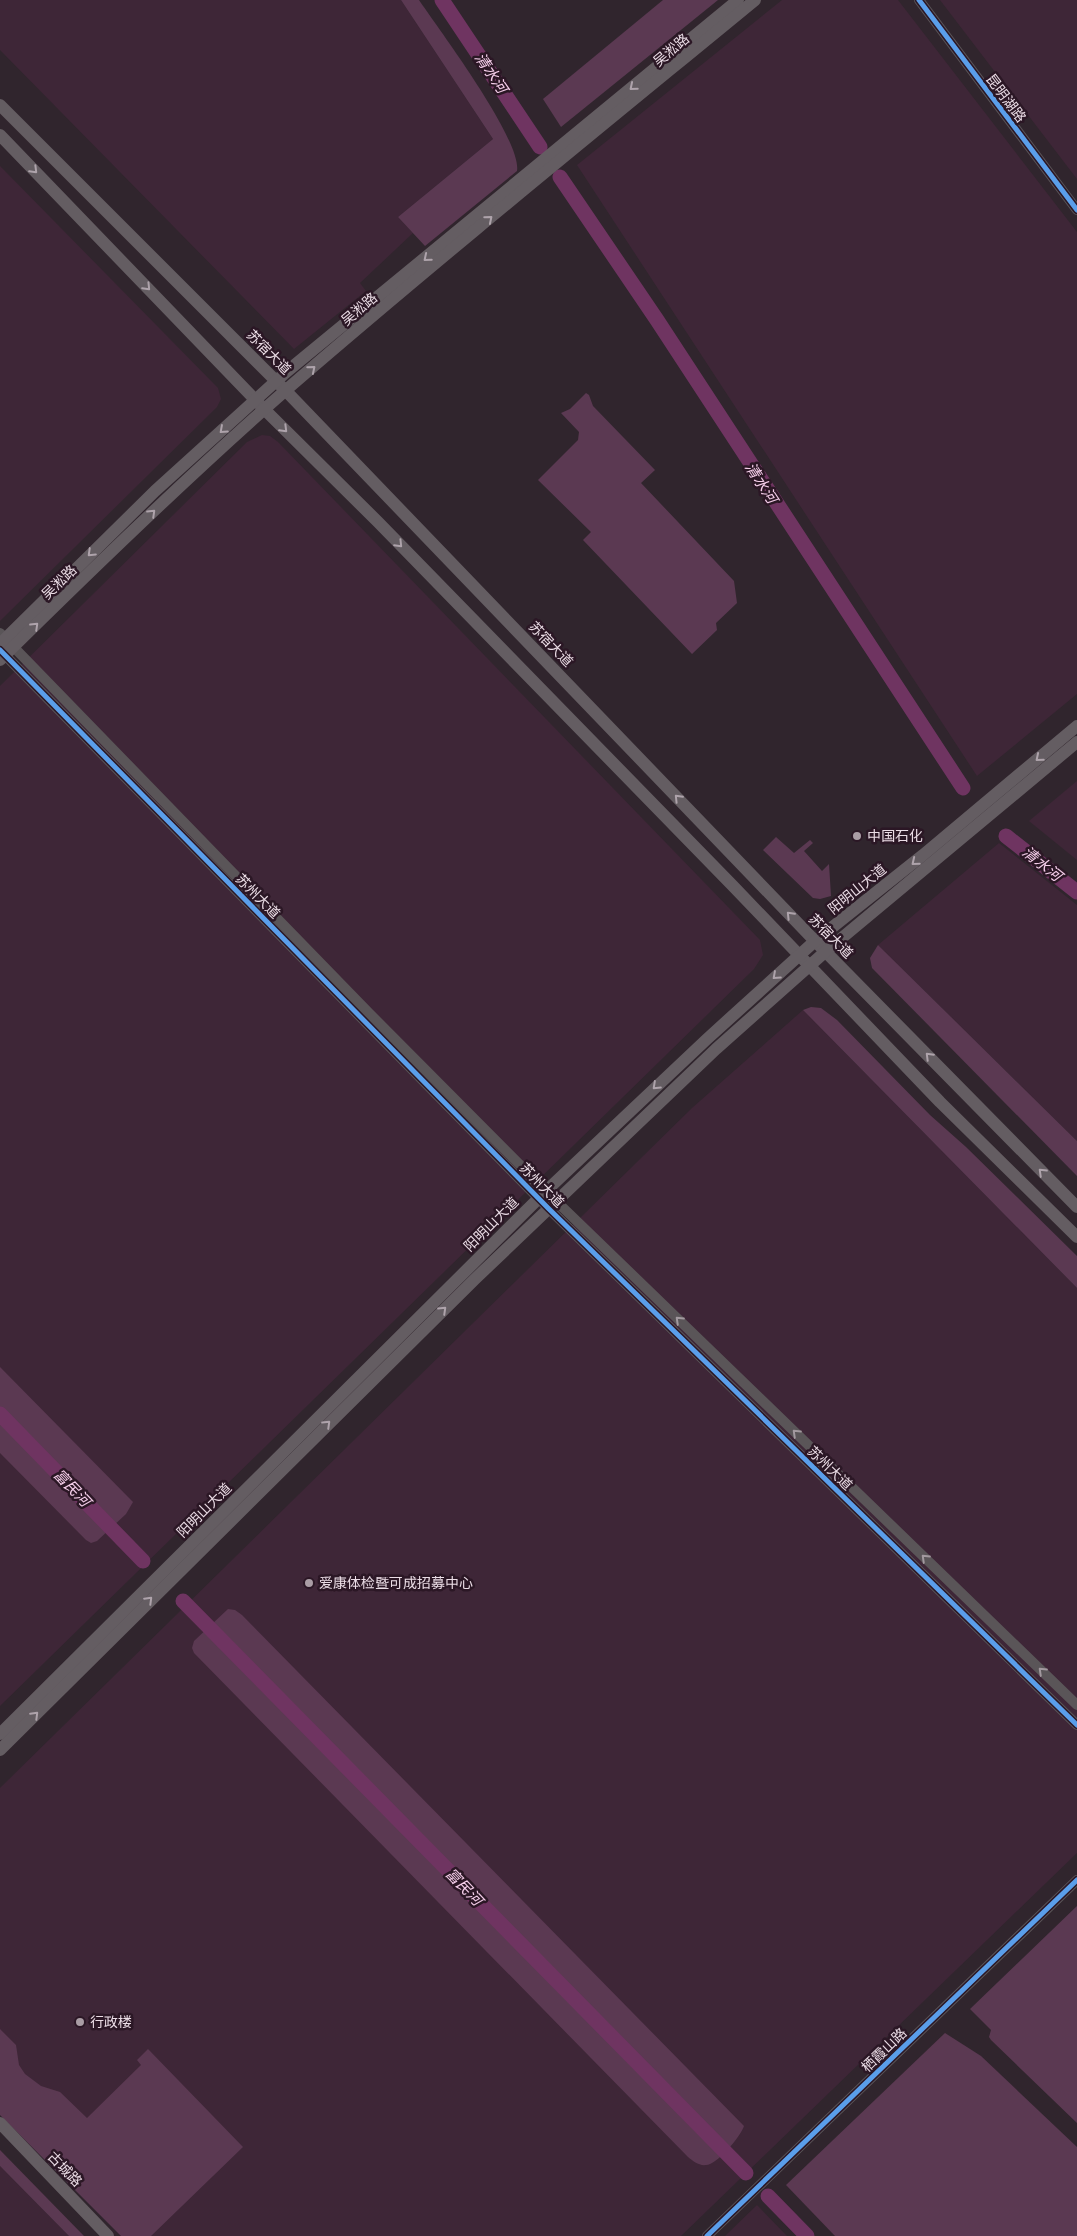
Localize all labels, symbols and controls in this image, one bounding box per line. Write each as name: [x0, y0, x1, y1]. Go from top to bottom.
street label: 吴淞路: [650, 30, 692, 70]
water label: 清水河: [471, 49, 513, 99]
street label: 昆明湖路: [983, 71, 1029, 125]
one-way arrow: [630, 81, 639, 89]
one-way arrow: [28, 164, 37, 173]
one-way arrow: [484, 216, 493, 225]
one-way arrow: [424, 252, 433, 261]
one-way arrow: [142, 281, 151, 290]
street label: 吴淞路: [338, 289, 380, 329]
street label: 苏宿大道: [244, 327, 294, 377]
one-way arrow: [306, 366, 315, 375]
one-way arrow: [279, 423, 288, 432]
one-way arrow: [219, 424, 228, 433]
water label: 清水河: [741, 459, 782, 509]
one-way arrow: [146, 510, 155, 519]
one-way arrow: [393, 538, 402, 547]
one-way arrow: [88, 547, 97, 556]
street label: 吴淞路: [38, 562, 80, 602]
street label: 苏宿大道: [526, 618, 576, 670]
one-way arrow: [29, 623, 38, 632]
one-way arrow: [1036, 752, 1045, 761]
one-way arrow: [675, 795, 684, 804]
place label: 中国石化: [867, 828, 923, 844]
marker: 中国石化: [851, 830, 863, 842]
water label: 清水河: [1019, 843, 1067, 887]
one-way arrow: [912, 856, 921, 864]
street label: 阳明山大道: [825, 861, 889, 917]
street label: 苏州大道: [233, 871, 283, 921]
street label: 苏宿大道: [806, 911, 856, 961]
one-way arrow: [787, 912, 796, 921]
one-way arrow: [773, 970, 782, 979]
one-way arrow: [926, 1053, 935, 1062]
one-way arrow: [653, 1080, 662, 1089]
street label: 苏州大道: [517, 1160, 567, 1210]
one-way arrow: [1039, 1169, 1048, 1178]
street label: 阳明山大道: [461, 1194, 521, 1254]
one-way arrow: [437, 1307, 446, 1316]
one-way arrow: [676, 1317, 685, 1326]
one-way arrow: [321, 1421, 330, 1430]
one-way arrow: [792, 1430, 801, 1439]
street label: 苏州大道: [804, 1443, 856, 1493]
water label: 富民河: [50, 1466, 96, 1513]
street label: 阳明山大道: [174, 1480, 234, 1540]
one-way arrow: [922, 1555, 931, 1564]
place label: 爱康体检暨可成招募中心: [319, 1575, 473, 1591]
marker: 爱康体检暨可成招募中心: [303, 1577, 315, 1589]
one-way arrow: [143, 1597, 152, 1606]
one-way arrow: [1039, 1668, 1048, 1677]
one-way arrow: [29, 1712, 38, 1721]
water label: 富民河: [442, 1865, 488, 1912]
place label: 行政楼: [90, 2014, 132, 2030]
marker: 行政楼: [74, 2016, 86, 2028]
street label: 栖霞山路: [858, 2025, 910, 2075]
street label: 古城路: [45, 2148, 85, 2190]

